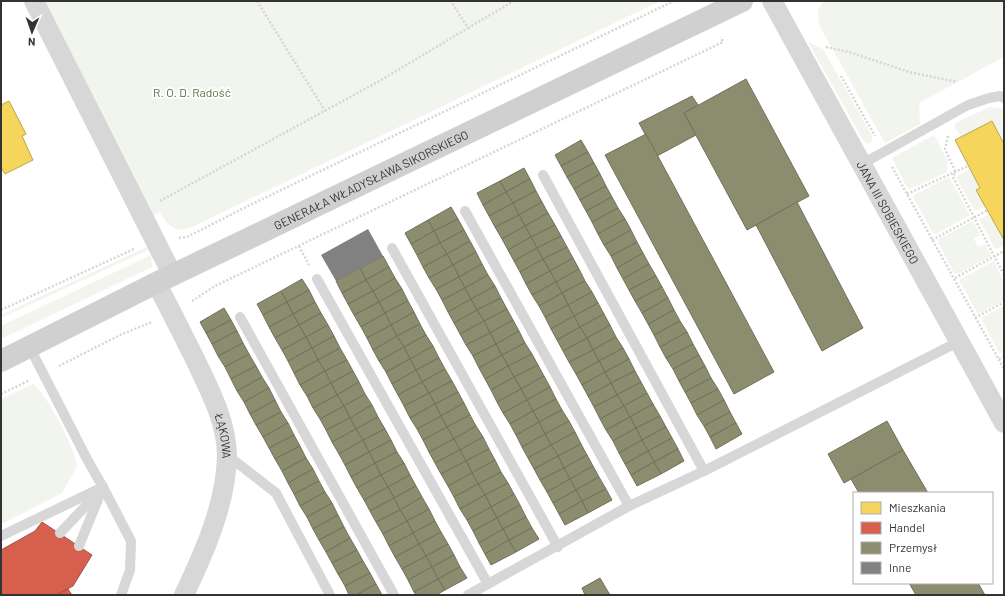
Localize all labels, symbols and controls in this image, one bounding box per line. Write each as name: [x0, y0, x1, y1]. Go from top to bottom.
north arrow: [12, 12, 52, 52]
text: N: [28, 36, 36, 49]
park label: R. O. D. Radość: [153, 85, 231, 99]
street label: GENERAŁA WŁADYSŁAWA SIKORSKIEGO: [271, 127, 470, 232]
street label: JANA III SOBIESKIEGO: [854, 158, 922, 266]
street label: ŁĄKOWA: [212, 410, 234, 459]
legend: [853, 492, 993, 584]
text: Mieszkania: [889, 500, 946, 514]
text: Handel: [889, 520, 925, 534]
text: Przemysł: [889, 540, 937, 554]
text: Inne: [889, 560, 911, 574]

